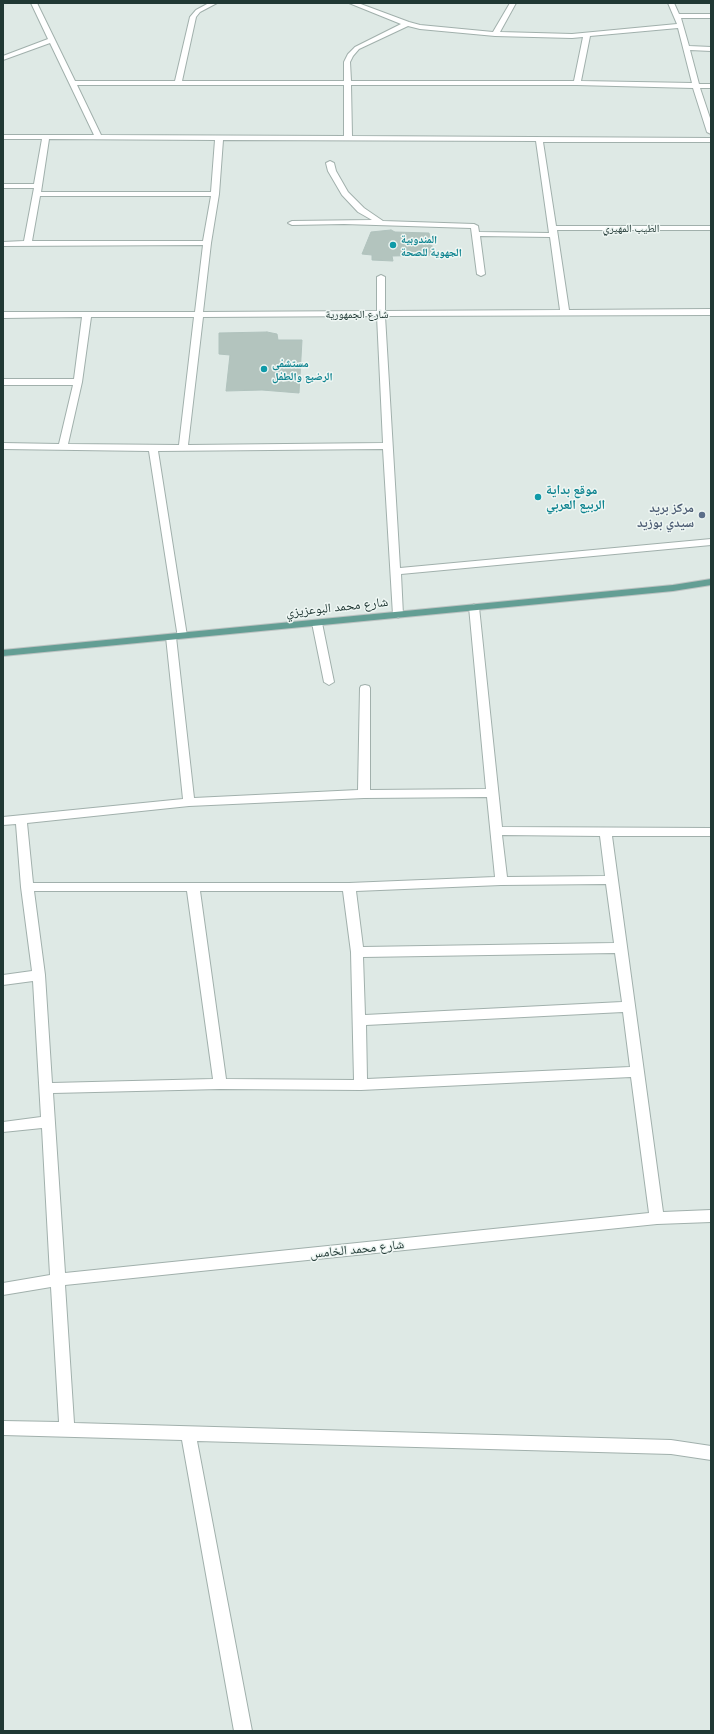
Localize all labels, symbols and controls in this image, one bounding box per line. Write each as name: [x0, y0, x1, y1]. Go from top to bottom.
street label: الطيب المهيري: [603, 221, 659, 235]
place label: المندوبية الجهوية للصحة: [401, 232, 462, 258]
marker: المندوبية الجهوية للصحة: [388, 240, 398, 250]
street label: شارع الجمهورية: [326, 307, 388, 321]
place label: مستشفى الرضيع والطفل: [272, 356, 333, 382]
marker: مستشفى الرضيع والطفل: [259, 364, 269, 374]
place label: موقع بداية الربيع العربي: [546, 482, 605, 513]
marker: موقع بداية الربيع العربي: [533, 492, 543, 502]
place label: مركز بريد سيدي بوزيد: [637, 500, 694, 531]
marker: مركز بريد سيدي بوزيد: [697, 510, 707, 520]
street label: شارع محمد البوعزيزي: [285, 594, 389, 620]
street label: شارع محمد الخامس: [309, 1236, 405, 1262]

